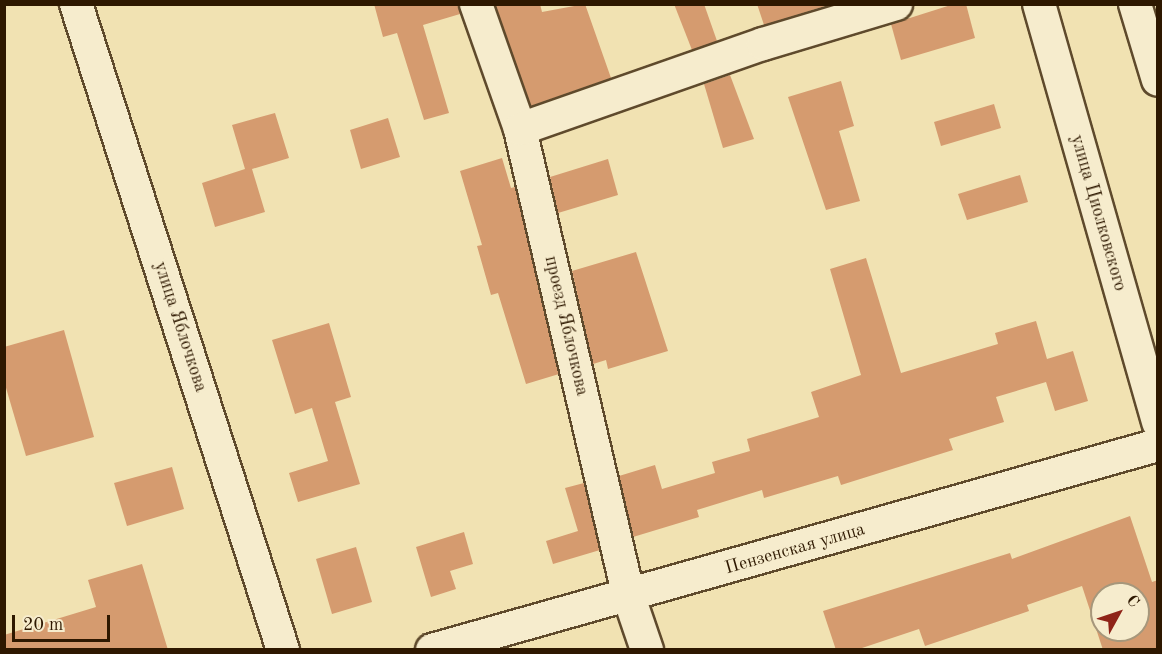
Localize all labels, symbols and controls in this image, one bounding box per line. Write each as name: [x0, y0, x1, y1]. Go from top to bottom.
street label: улица Циолковского: [1065, 132, 1131, 294]
street label: проезд Яблочкова: [539, 254, 593, 398]
street label: улица Яблочкова: [149, 259, 211, 395]
street label: Пензенская улица: [723, 519, 867, 579]
north arrow: [1090, 582, 1150, 642]
text: С: [1123, 593, 1142, 611]
scale bar: [15, 603, 112, 641]
text: 20 m: [23, 616, 63, 634]

